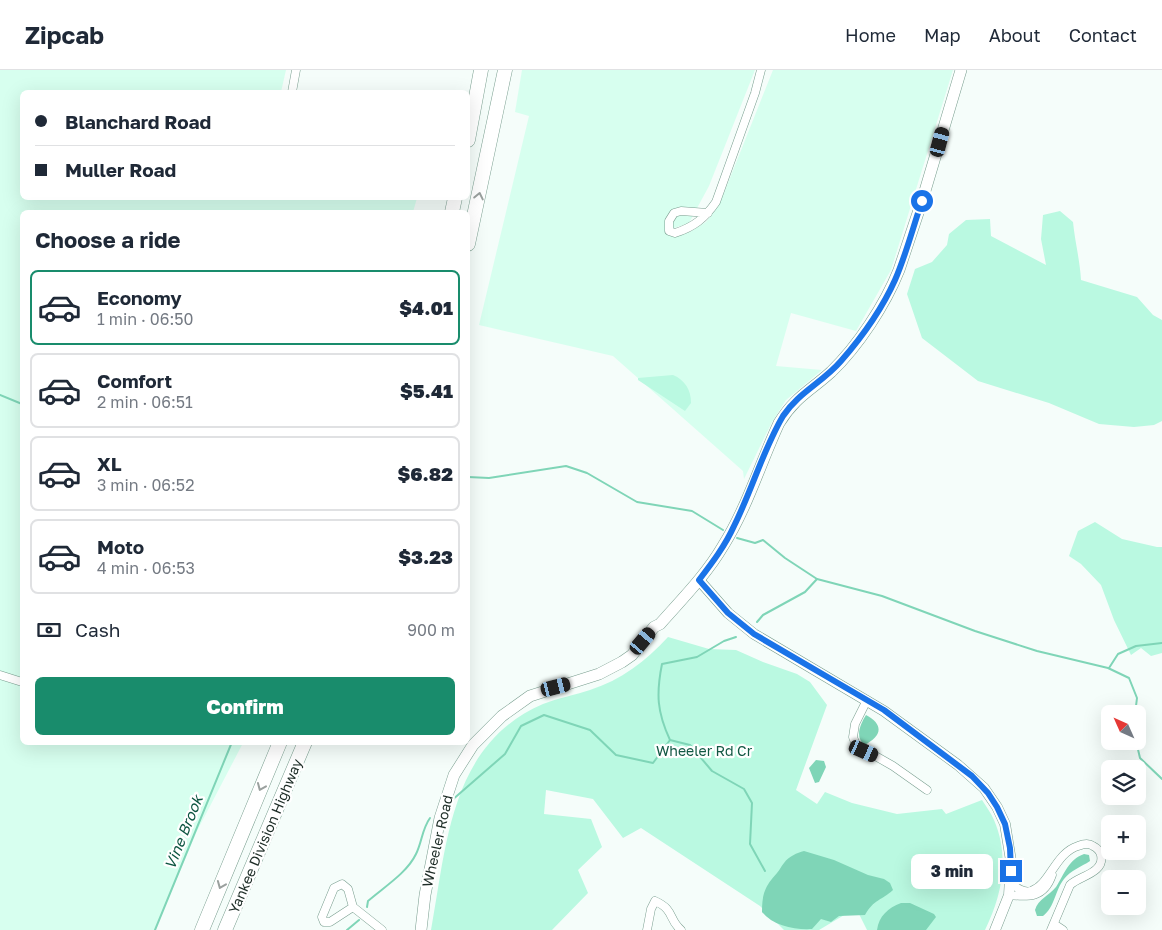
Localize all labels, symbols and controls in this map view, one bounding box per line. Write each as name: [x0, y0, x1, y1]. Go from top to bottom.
text: Zipcab: [25, 20, 104, 49]
text: Home: [845, 24, 896, 46]
text: Map: [924, 24, 961, 46]
text: About: [989, 24, 1041, 46]
text: Contact: [1069, 24, 1137, 46]
text: Blanchard Road: [65, 110, 211, 133]
car: [928, 126, 951, 158]
text: Muller Road: [65, 158, 176, 181]
route start: [911, 190, 933, 212]
one-way arrow: [473, 192, 483, 201]
text: Choose a ride: [35, 226, 181, 253]
icon: car: [37, 285, 82, 330]
text: Economy: [97, 286, 182, 309]
text: $4.01: [399, 296, 453, 319]
text: 1 min · 06:50: [97, 309, 193, 329]
icon: car: [37, 368, 82, 413]
text: Comfort: [97, 369, 172, 392]
text: $5.41: [400, 379, 453, 402]
text: 2 min · 06:51: [97, 392, 193, 412]
icon: car: [37, 451, 82, 496]
text: XL: [97, 452, 122, 475]
text: $6.82: [397, 462, 453, 485]
text: 3 min · 06:52: [97, 475, 194, 495]
icon: car: [37, 534, 82, 579]
text: Moto: [97, 535, 144, 558]
text: $3.23: [398, 545, 453, 568]
text: 4 min · 06:53: [97, 558, 195, 578]
icon: cash: [35, 616, 63, 644]
text: Cash: [75, 618, 120, 641]
text: 900 m: [407, 620, 455, 640]
car: [627, 625, 658, 657]
car: [539, 676, 572, 698]
button: Confirm: [35, 677, 455, 735]
north arrow: [1101, 705, 1146, 750]
map controls: [1101, 705, 1146, 915]
car: [847, 738, 880, 764]
park label: Wheeler Rd Cr: [656, 742, 753, 759]
street label: Yankee Division Highway: [225, 756, 305, 916]
button: layers: [1101, 760, 1146, 805]
one-way arrow: [257, 782, 268, 791]
water label: Vine Brook: [160, 791, 207, 872]
street label: Wheeler Road: [418, 793, 456, 889]
button: +: [1101, 815, 1146, 860]
callout: 3 min: [911, 854, 994, 888]
route end: [1000, 860, 1022, 882]
text: 3 min: [931, 861, 973, 881]
button: −: [1101, 870, 1146, 915]
one-way arrow: [216, 880, 227, 889]

